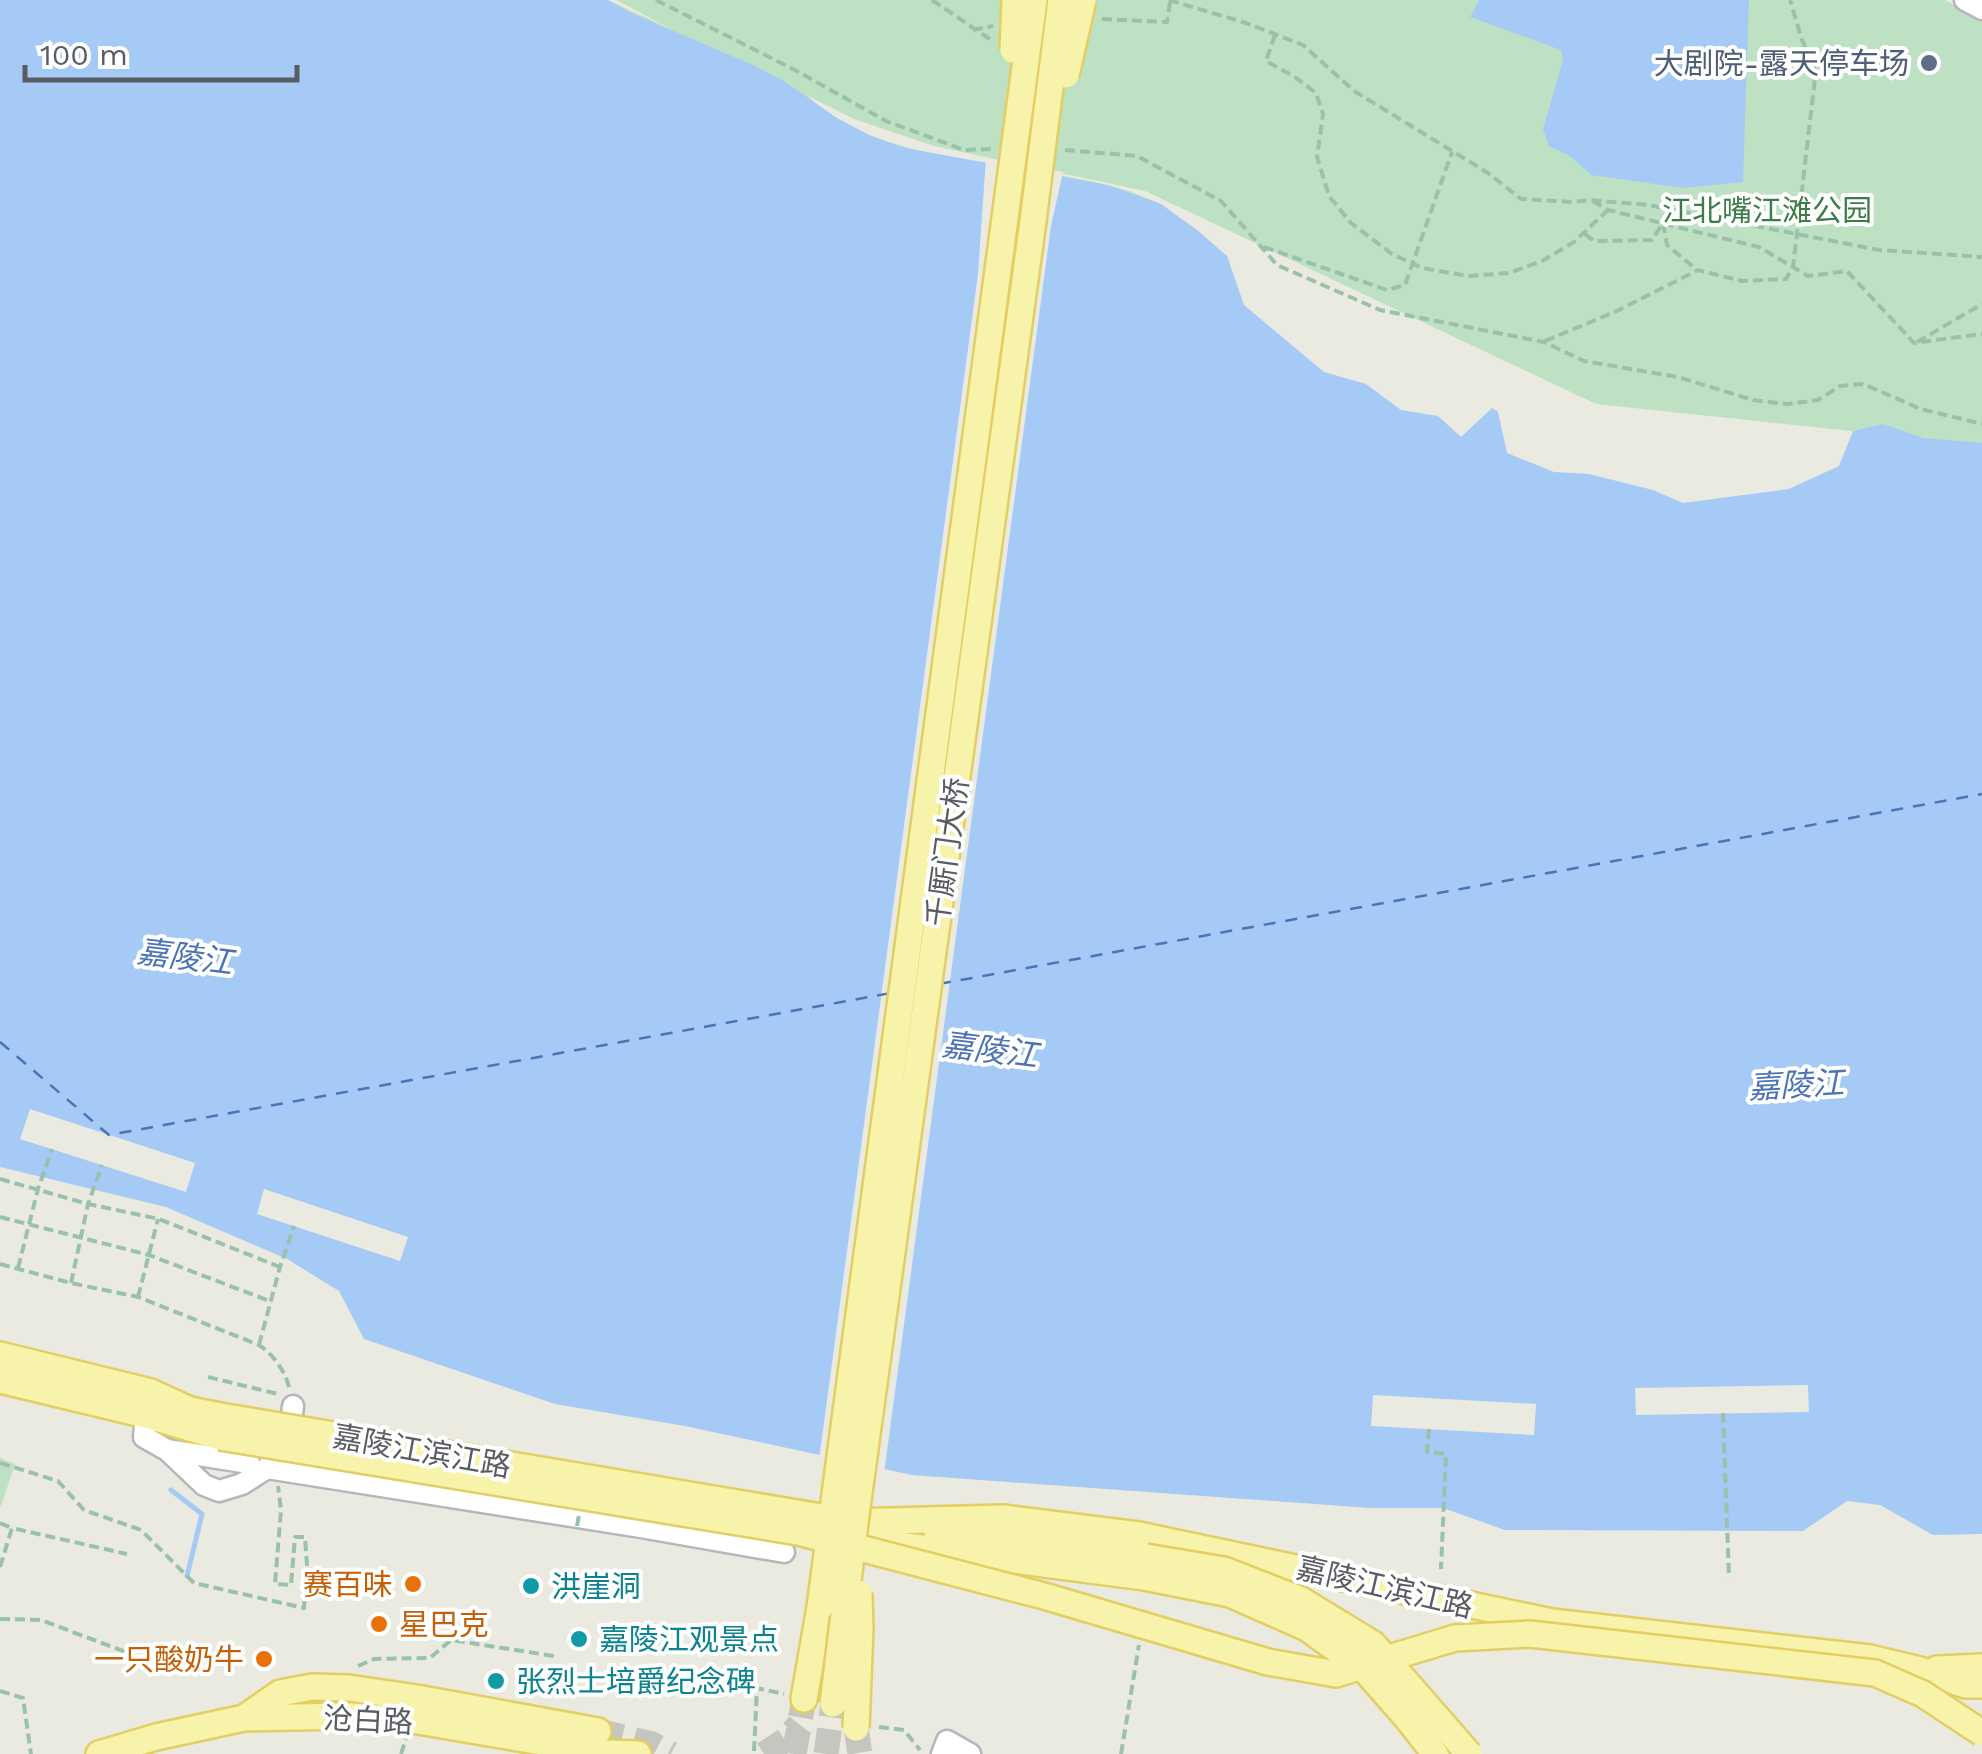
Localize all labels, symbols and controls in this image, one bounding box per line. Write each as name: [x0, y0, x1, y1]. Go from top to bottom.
scale bar: [25, 20, 298, 82]
text: 100 m: [40, 37, 128, 72]
place label: 大剧院-露天停车场: [1654, 46, 1909, 81]
marker: 大剧院-露天停车场: [1918, 52, 1940, 74]
park label: 江北嘴江滩公园: [1662, 193, 1872, 228]
street label: 千厮门大桥: [919, 775, 975, 929]
water label: 嘉陵江: [135, 932, 238, 982]
water label: 嘉陵江: [940, 1025, 1043, 1075]
water label: 嘉陵江: [1747, 1063, 1848, 1106]
street label: 嘉陵江滨江路: [330, 1418, 514, 1484]
street label: 嘉陵江滨江路: [1293, 1550, 1477, 1624]
place label: 赛百味: [303, 1567, 393, 1602]
place label: 洪崖洞: [551, 1569, 641, 1604]
marker: 赛百味: [402, 1573, 424, 1595]
marker: 洪崖洞: [520, 1575, 542, 1597]
place label: 星巴克: [399, 1607, 489, 1642]
marker: 星巴克: [368, 1613, 390, 1635]
place label: 嘉陵江观景点: [599, 1622, 779, 1657]
marker: 嘉陵江观景点: [568, 1628, 590, 1650]
place label: 一只酸奶牛: [94, 1642, 244, 1677]
marker: 一只酸奶牛: [253, 1648, 275, 1670]
place label: 张烈士培爵纪念碑: [516, 1664, 756, 1699]
marker: 张烈士培爵纪念碑: [485, 1670, 507, 1692]
street label: 沧白路: [322, 1700, 414, 1740]

